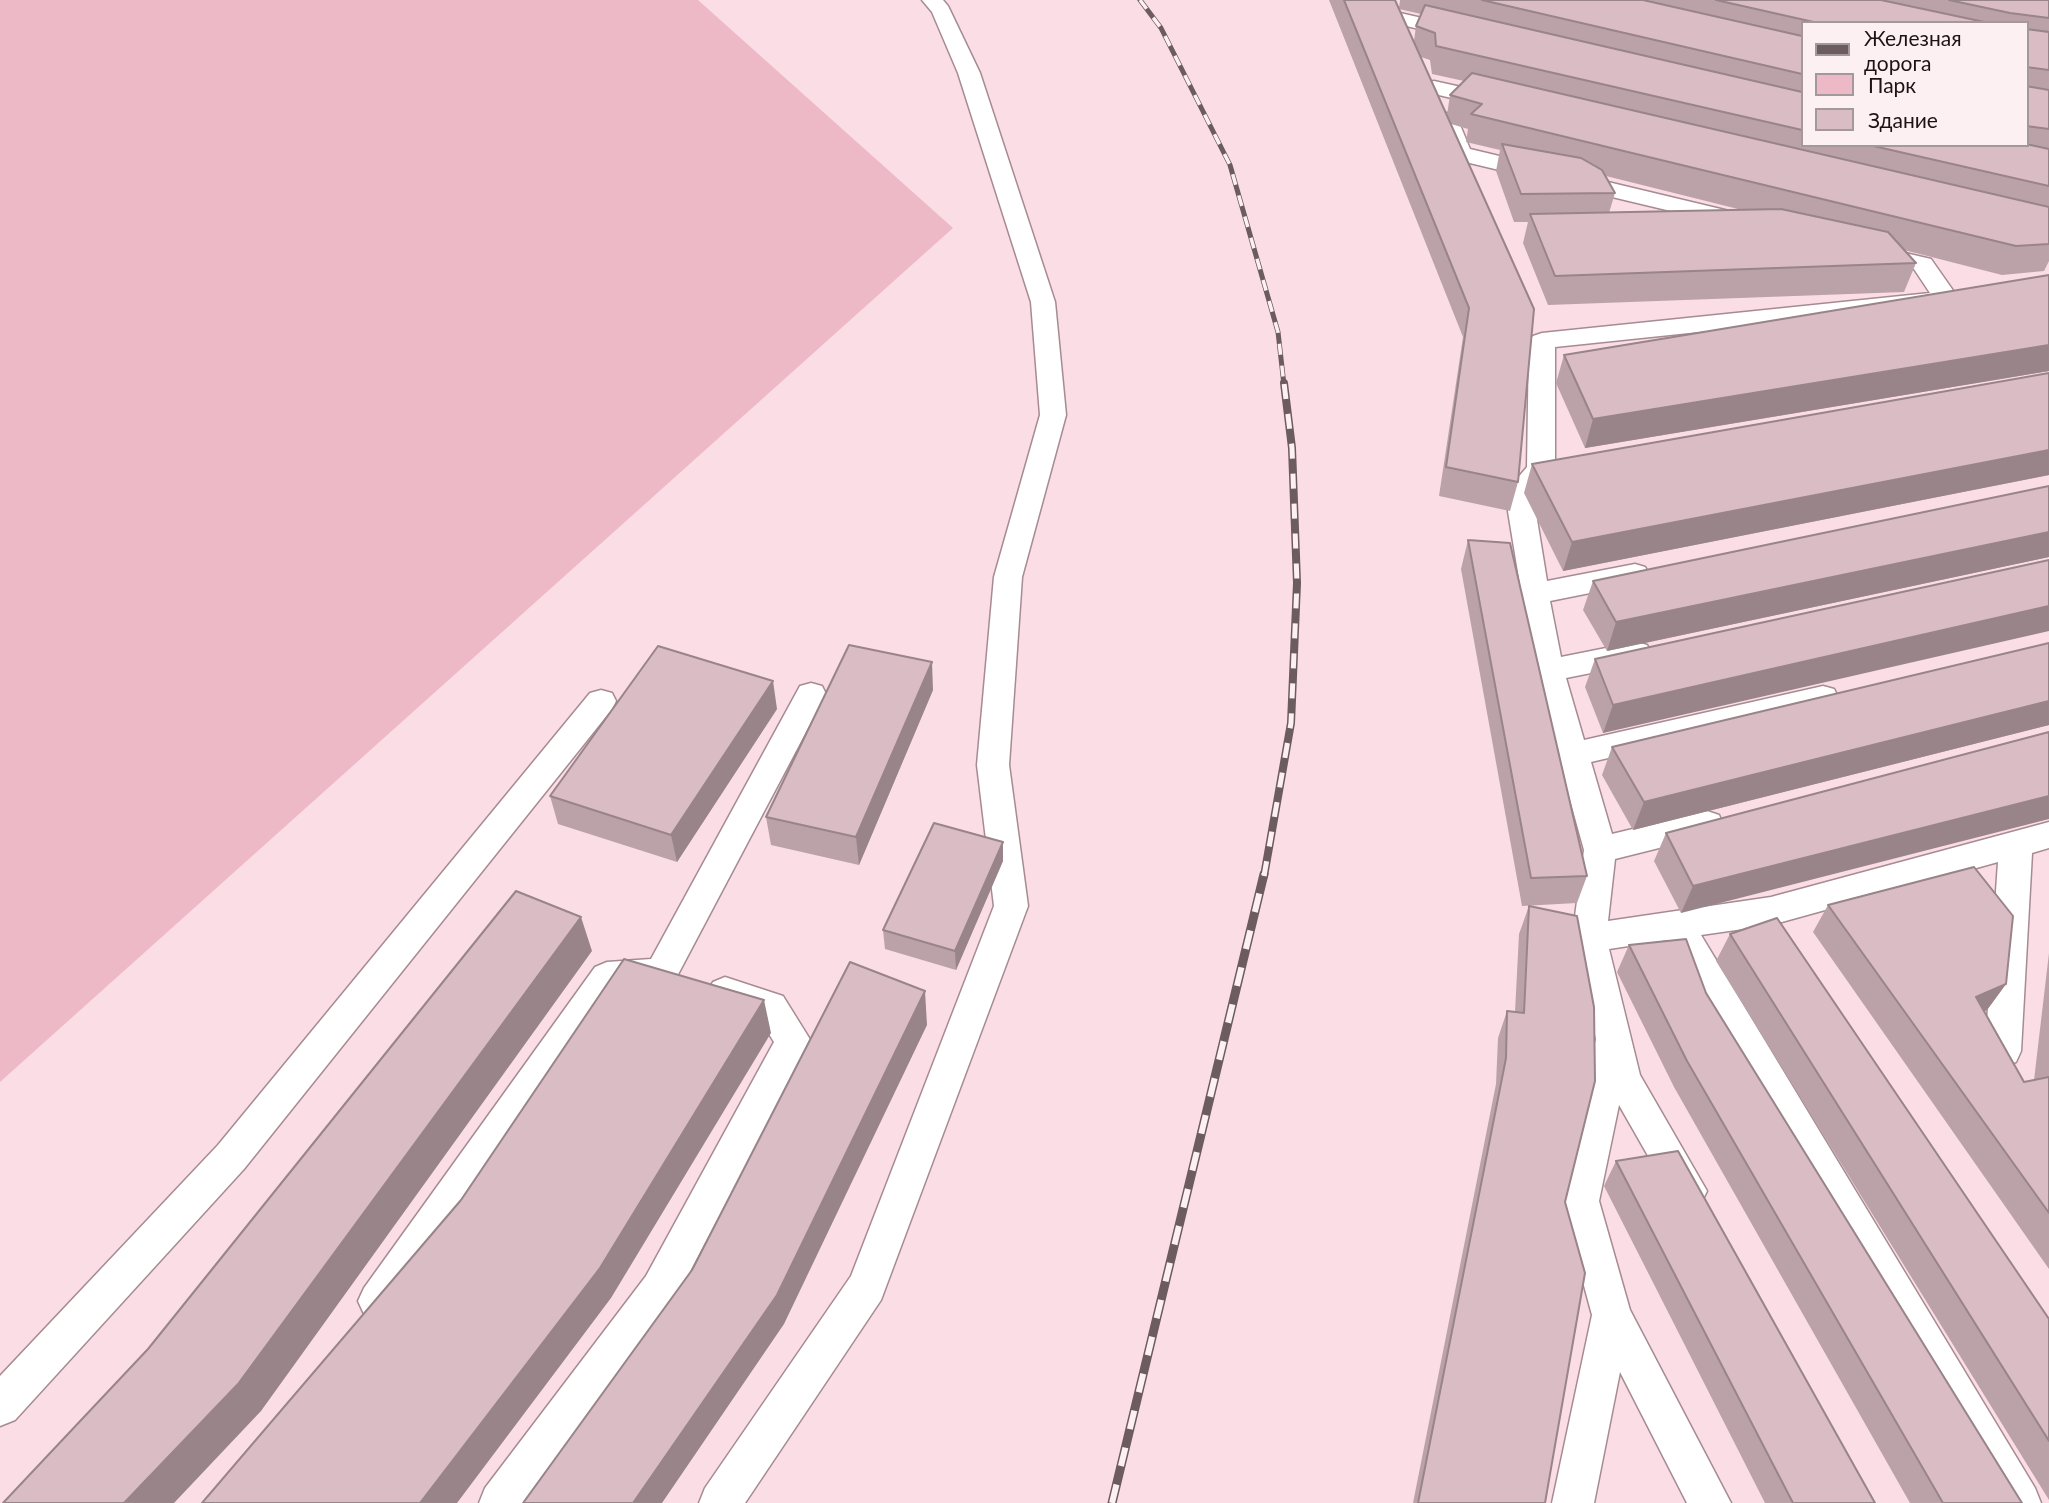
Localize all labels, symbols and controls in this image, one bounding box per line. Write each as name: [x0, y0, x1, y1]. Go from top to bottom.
legend: [1800, 21, 2028, 147]
text: Железная дорога: [1864, 25, 1962, 75]
text: Парк: [1868, 72, 1916, 97]
text: Здание: [1868, 107, 1938, 132]

